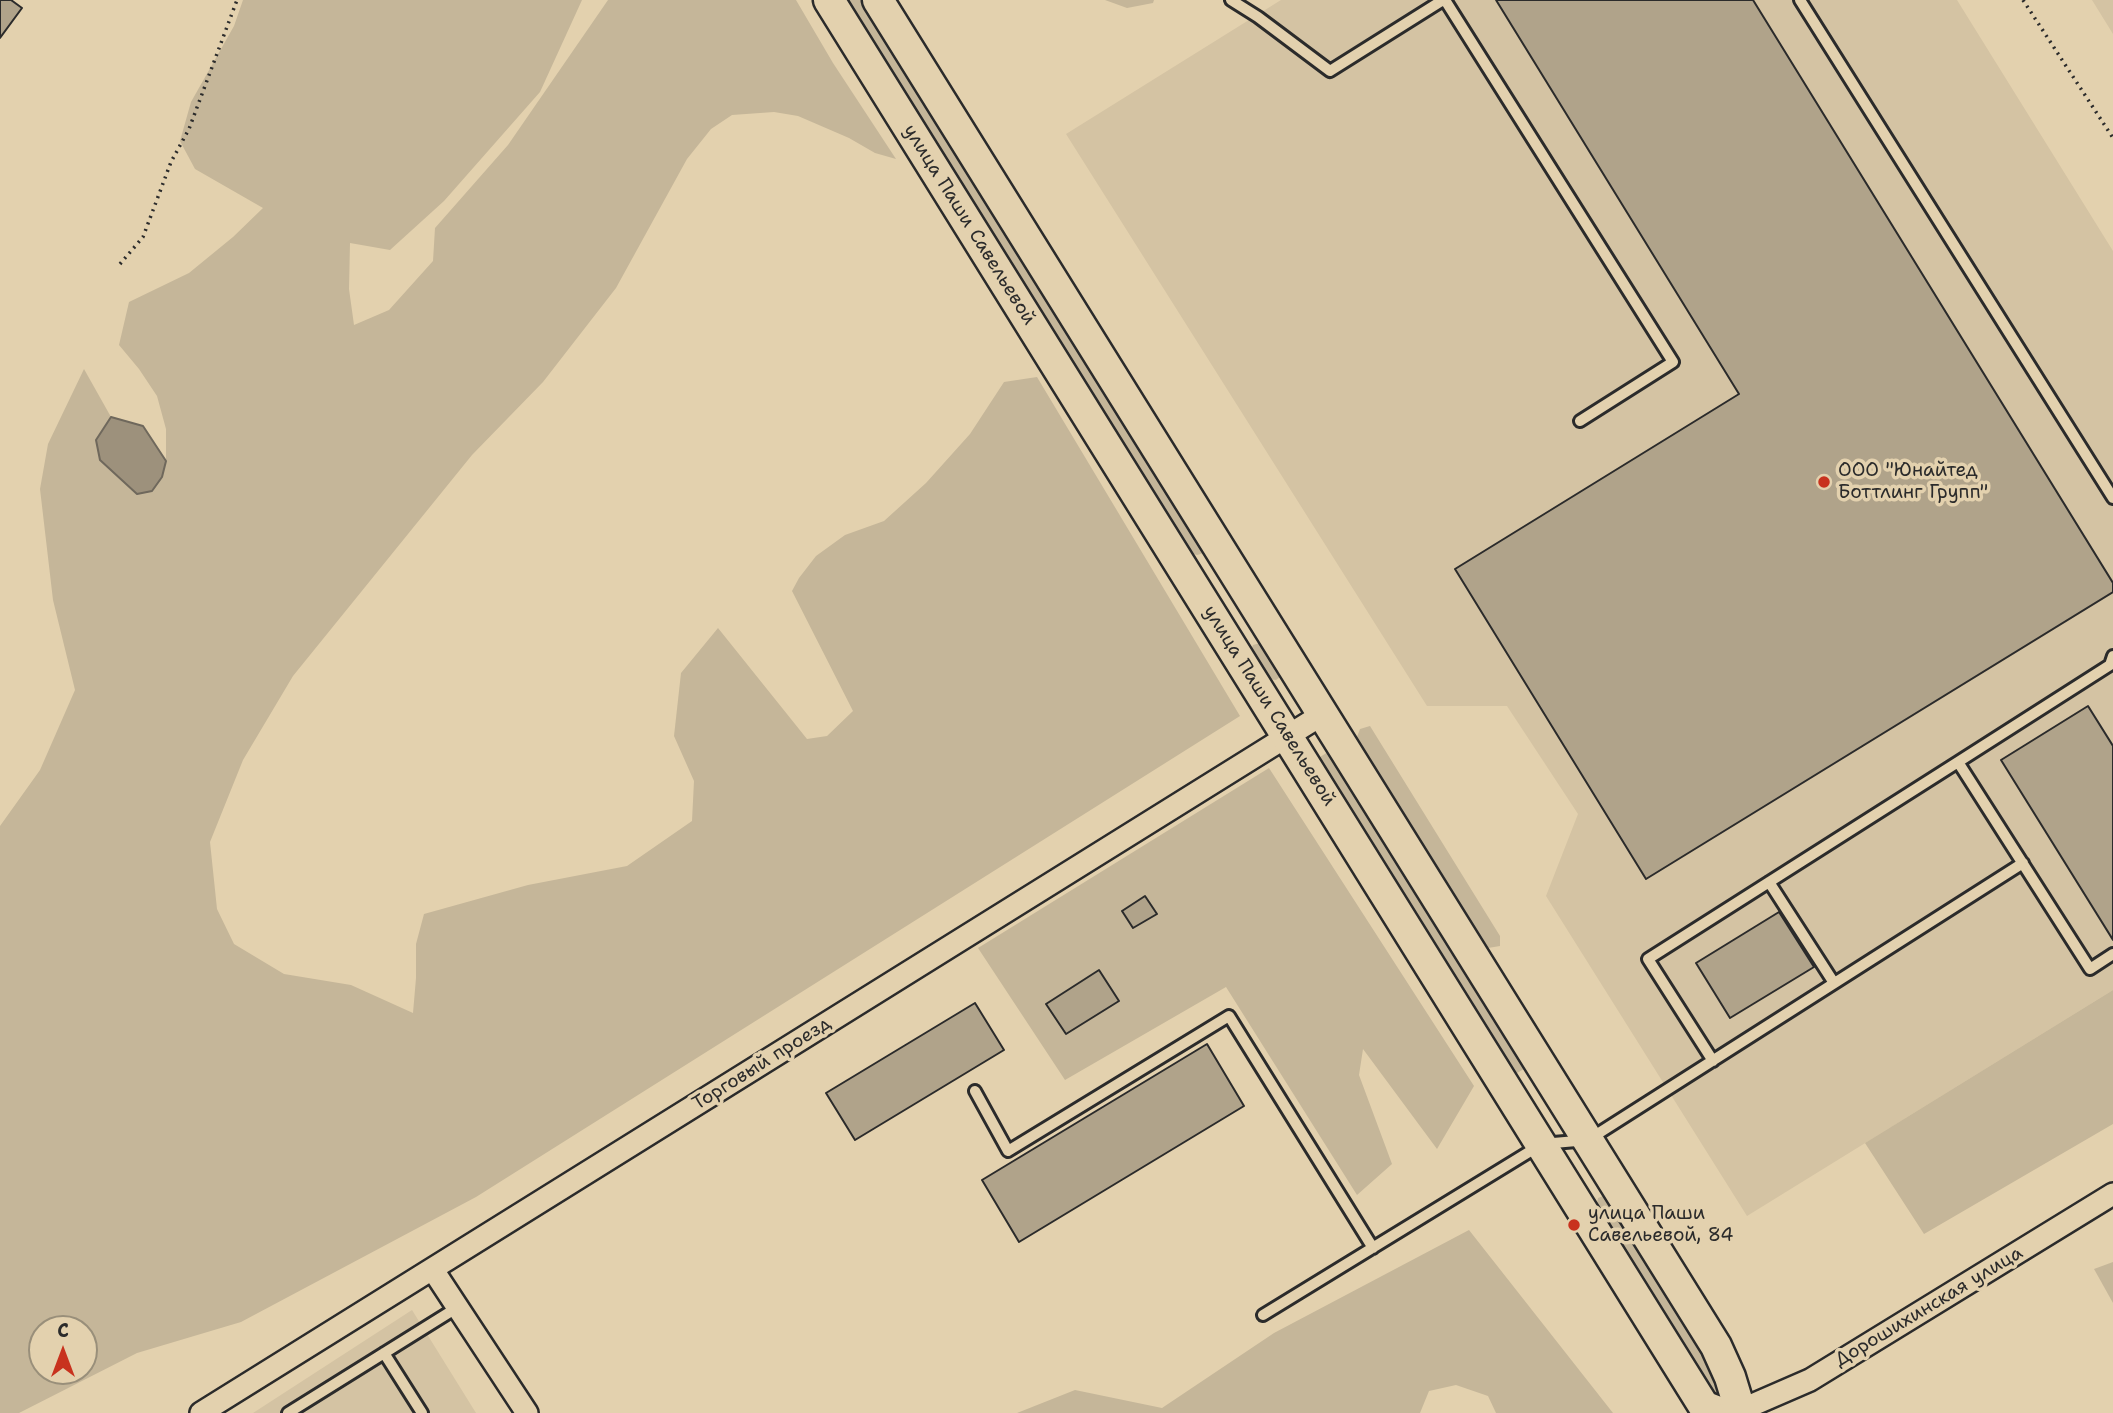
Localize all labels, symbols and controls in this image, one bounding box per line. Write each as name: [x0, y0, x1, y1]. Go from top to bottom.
street label: улица Паши Савельевой: [898, 120, 1040, 330]
place label: ООО "Юнайтед Боттлинг Групп": [1838, 460, 1988, 504]
marker: ООО "Юнайтед Боттлинг Групп": [1816, 474, 1832, 490]
street label: улица Паши Савельевой: [1198, 601, 1340, 811]
street label: Торговый проезд: [689, 1012, 835, 1116]
place label: улица Паши Савельевой, 84: [1588, 1203, 1734, 1247]
marker: улица Паши Савельевой, 84: [1566, 1217, 1582, 1233]
street label: Дорошихинская улица: [1831, 1242, 2027, 1372]
north arrow: [28, 1315, 98, 1385]
text: С: [57, 1318, 69, 1343]

